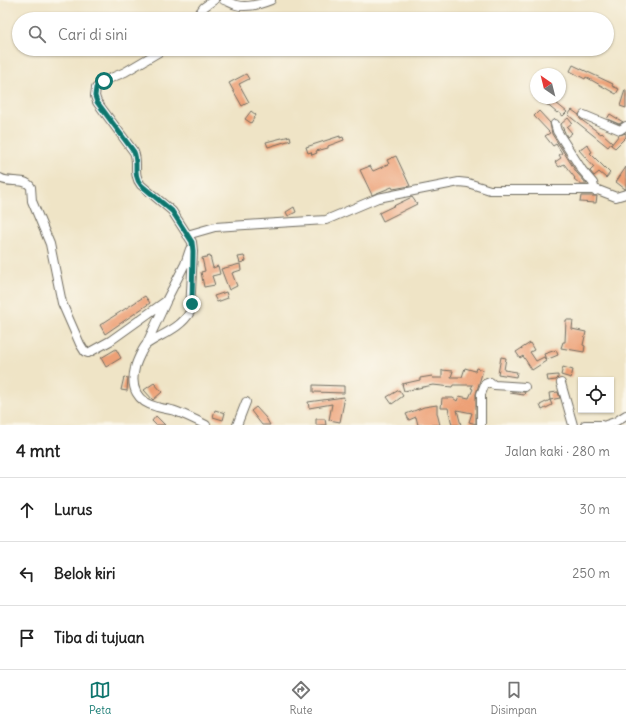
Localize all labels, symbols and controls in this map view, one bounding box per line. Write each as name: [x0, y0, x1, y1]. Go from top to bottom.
search box: [12, 12, 614, 56]
icon: search: [26, 23, 48, 45]
text: Cari di sini: [58, 25, 127, 44]
north arrow: [530, 68, 566, 104]
route start: [95, 72, 113, 90]
route end: [183, 295, 201, 313]
map controls: [578, 377, 614, 413]
button: locate: [578, 377, 614, 413]
text: 4 mnt: [16, 440, 60, 462]
text: Jalan kaki · 280 m: [505, 443, 610, 460]
icon: ahead: [16, 499, 38, 521]
text: Lurus: [54, 500, 92, 519]
text: 30 m: [580, 501, 610, 518]
icon: left: [16, 563, 38, 585]
text: Belok kiri: [54, 564, 115, 583]
text: 250 m: [572, 565, 610, 582]
icon: arrive: [16, 627, 38, 649]
text: Tiba di tujuan: [54, 628, 144, 647]
tab: Peta: [89, 679, 111, 717]
tab: Rute: [289, 679, 312, 717]
tab: Disimpan: [491, 679, 537, 717]

